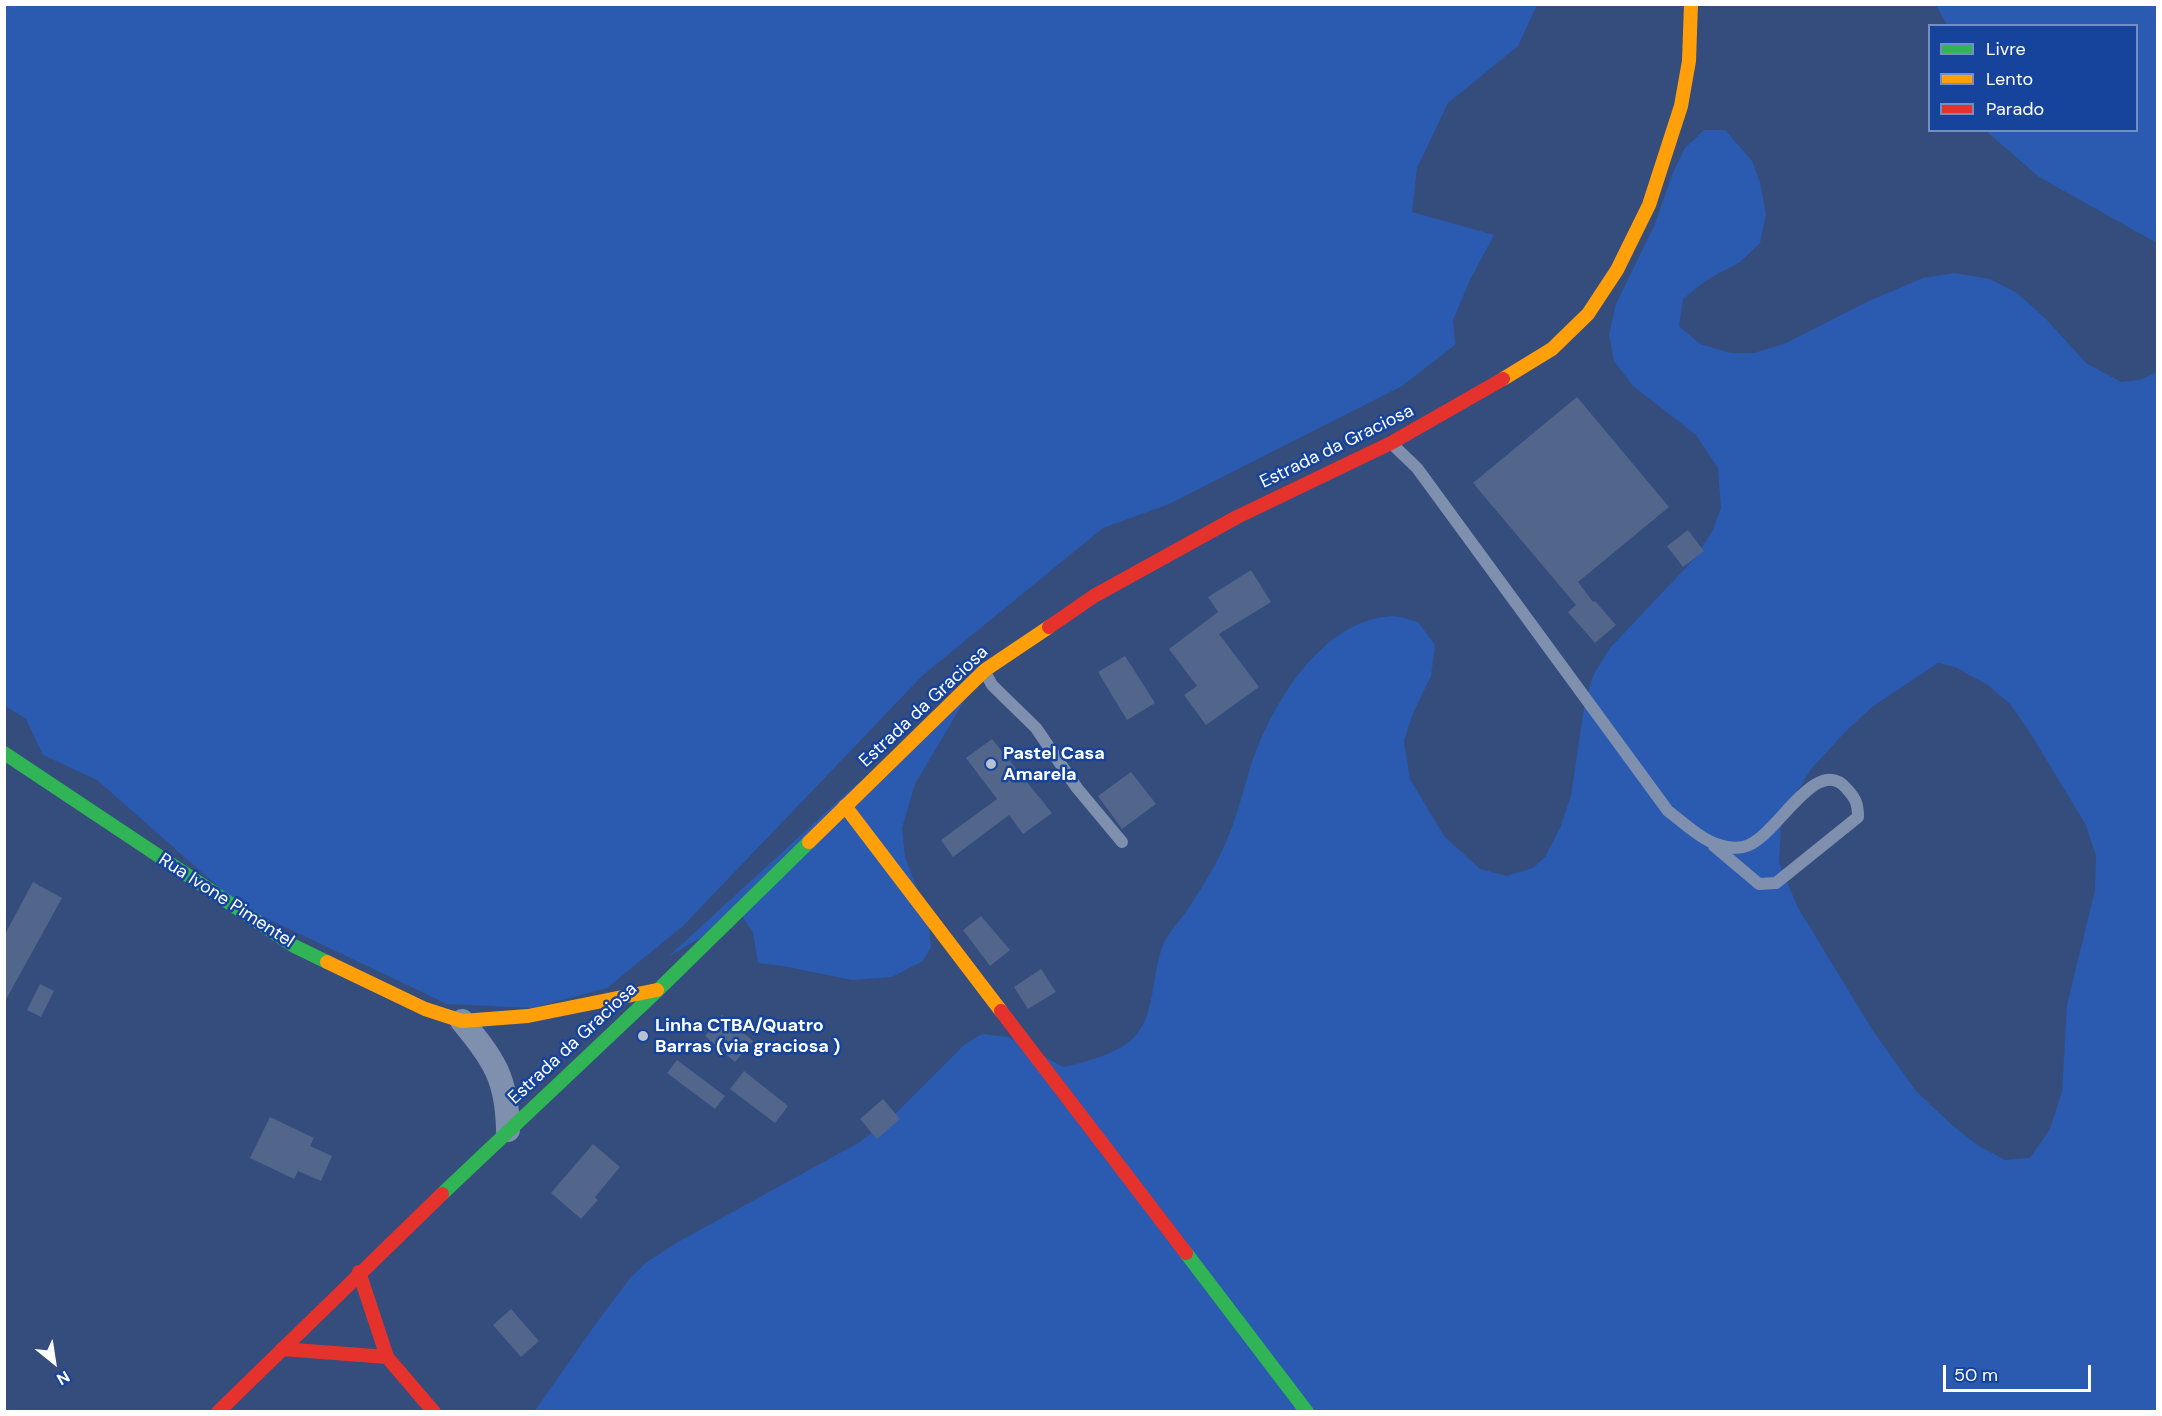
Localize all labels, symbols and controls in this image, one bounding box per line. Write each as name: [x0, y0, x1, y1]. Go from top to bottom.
legend: [1928, 24, 2138, 132]
text: Livre: [1986, 37, 2026, 61]
text: Lento: [1986, 67, 2033, 91]
text: Parado: [1986, 97, 2044, 121]
street label: Estrada da Graciosa: [1257, 400, 1417, 494]
street label: Estrada da Graciosa: [855, 642, 993, 772]
place label: Pastel Casa Amarela: [1003, 743, 1105, 786]
marker: Pastel Casa Amarela: [984, 757, 998, 771]
street label: Rua Ivone Pimentel: [154, 849, 298, 953]
street label: Estrada da Graciosa: [504, 979, 642, 1109]
place label: Linha CTBA/Quatro Barras (via graciosa ): [655, 1015, 840, 1058]
marker: Linha CTBA/Quatro Barras (via graciosa ): [636, 1029, 650, 1043]
north arrow: [24, 1332, 84, 1392]
scale bar: [1946, 1353, 2094, 1391]
text: 50 m: [1954, 1363, 1998, 1387]
text: N: [53, 1366, 74, 1390]

